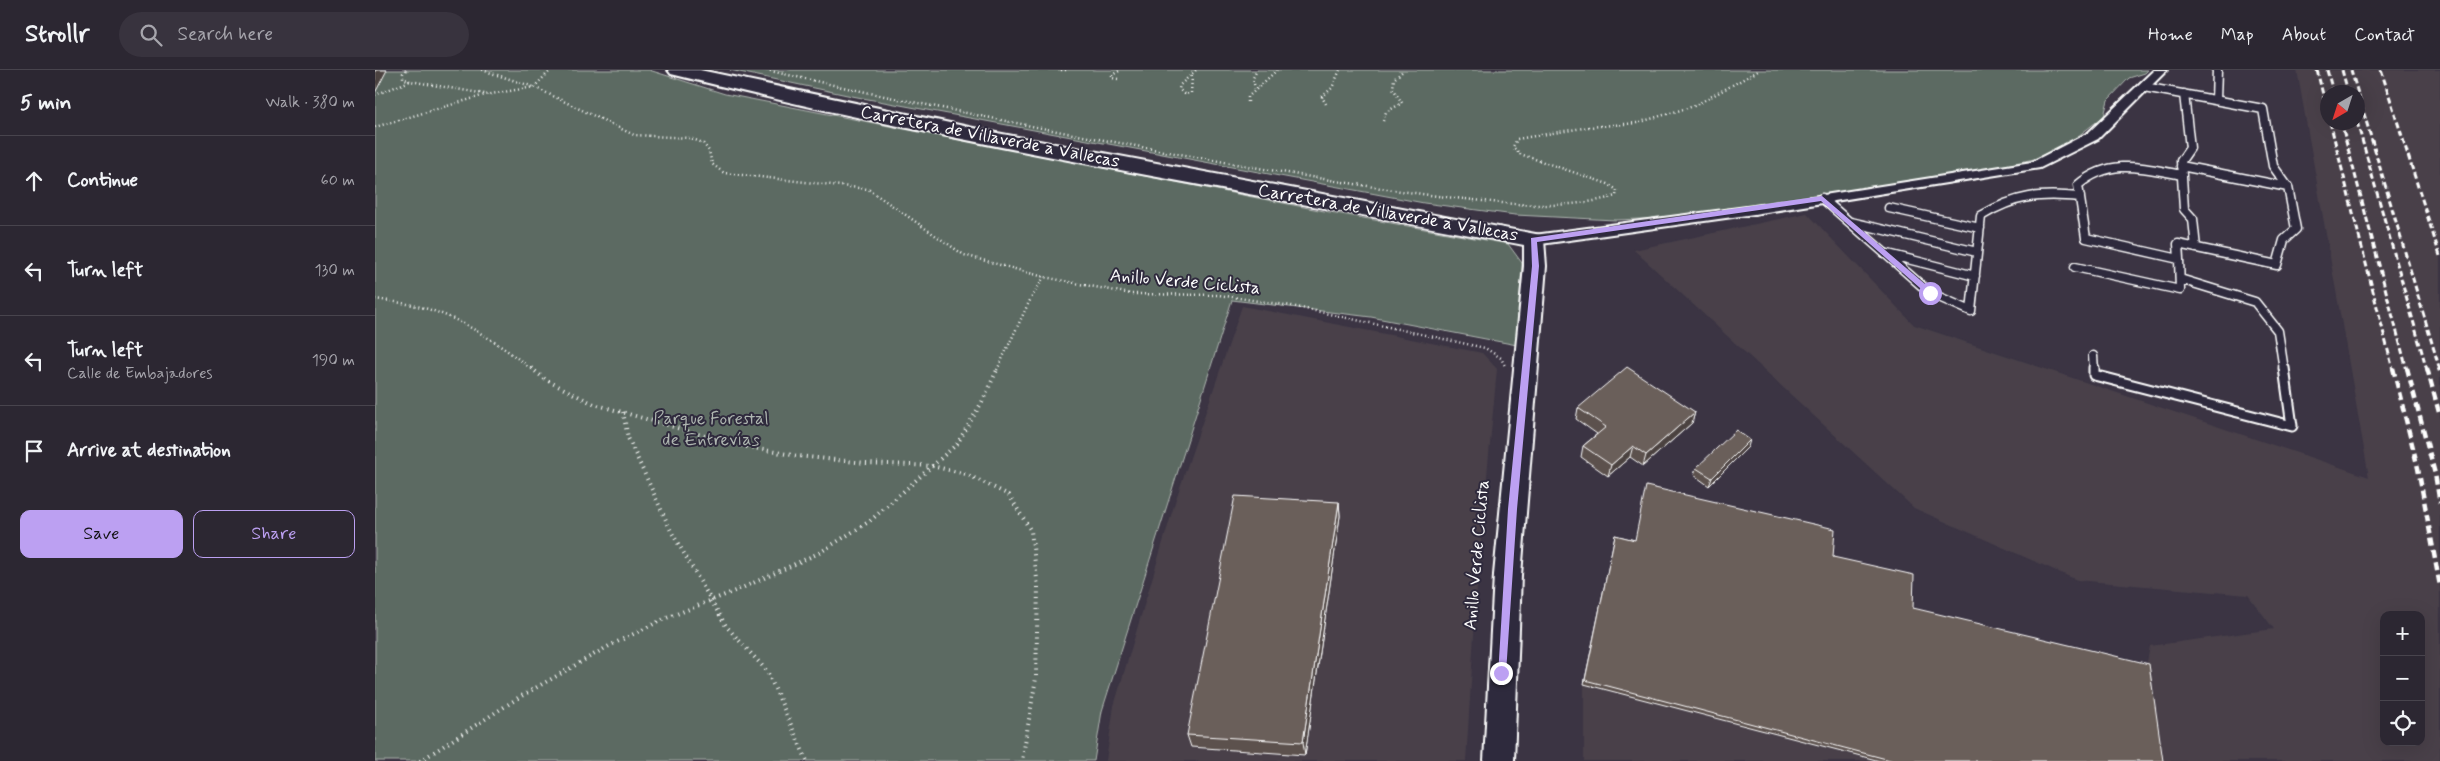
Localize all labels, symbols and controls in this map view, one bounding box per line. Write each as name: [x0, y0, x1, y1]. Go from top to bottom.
search box: [119, 12, 469, 57]
text: Strollr: [25, 19, 89, 50]
icon: search: [137, 21, 165, 49]
text: Search here: [177, 22, 273, 47]
text: Home: [2148, 23, 2193, 47]
text: Map: [2221, 23, 2254, 47]
text: About: [2282, 23, 2326, 47]
text: Contact: [2354, 23, 2415, 47]
north arrow: [2320, 85, 2365, 130]
text: 5 min: [20, 89, 72, 117]
text: Walk · 380 m: [265, 92, 355, 113]
street label: Carretera de Villaverde a Vallecas: [858, 100, 1122, 174]
icon: ahead: [20, 167, 48, 195]
text: Continue: [67, 168, 138, 193]
text: 60 m: [321, 170, 355, 191]
street label: Carretera de Villaverde a Vallecas: [1256, 178, 1520, 248]
icon: left: [20, 257, 48, 285]
text: Turn left: [67, 258, 143, 283]
text: 130 m: [314, 260, 355, 281]
street label: Anillo Verde Ciclista: [1109, 263, 1261, 301]
route start: [1919, 282, 1942, 305]
text: Turn left: [67, 338, 143, 363]
icon: left: [20, 347, 48, 375]
text: 190 m: [312, 350, 355, 371]
text: Calle de Embajadores: [67, 363, 213, 384]
park label: Parque Forestal de Entrevías: [653, 407, 769, 452]
icon: arrive: [20, 437, 48, 465]
text: Arrive at destination: [67, 438, 231, 463]
street label: Anillo Verde Ciclista: [1458, 479, 1496, 631]
button: Save: [20, 510, 183, 558]
button: Share: [193, 510, 355, 558]
map controls: [2380, 611, 2425, 746]
button: +: [2380, 611, 2425, 656]
button: −: [2380, 656, 2425, 701]
route end: [1490, 662, 1513, 685]
button: locate: [2380, 701, 2425, 746]

